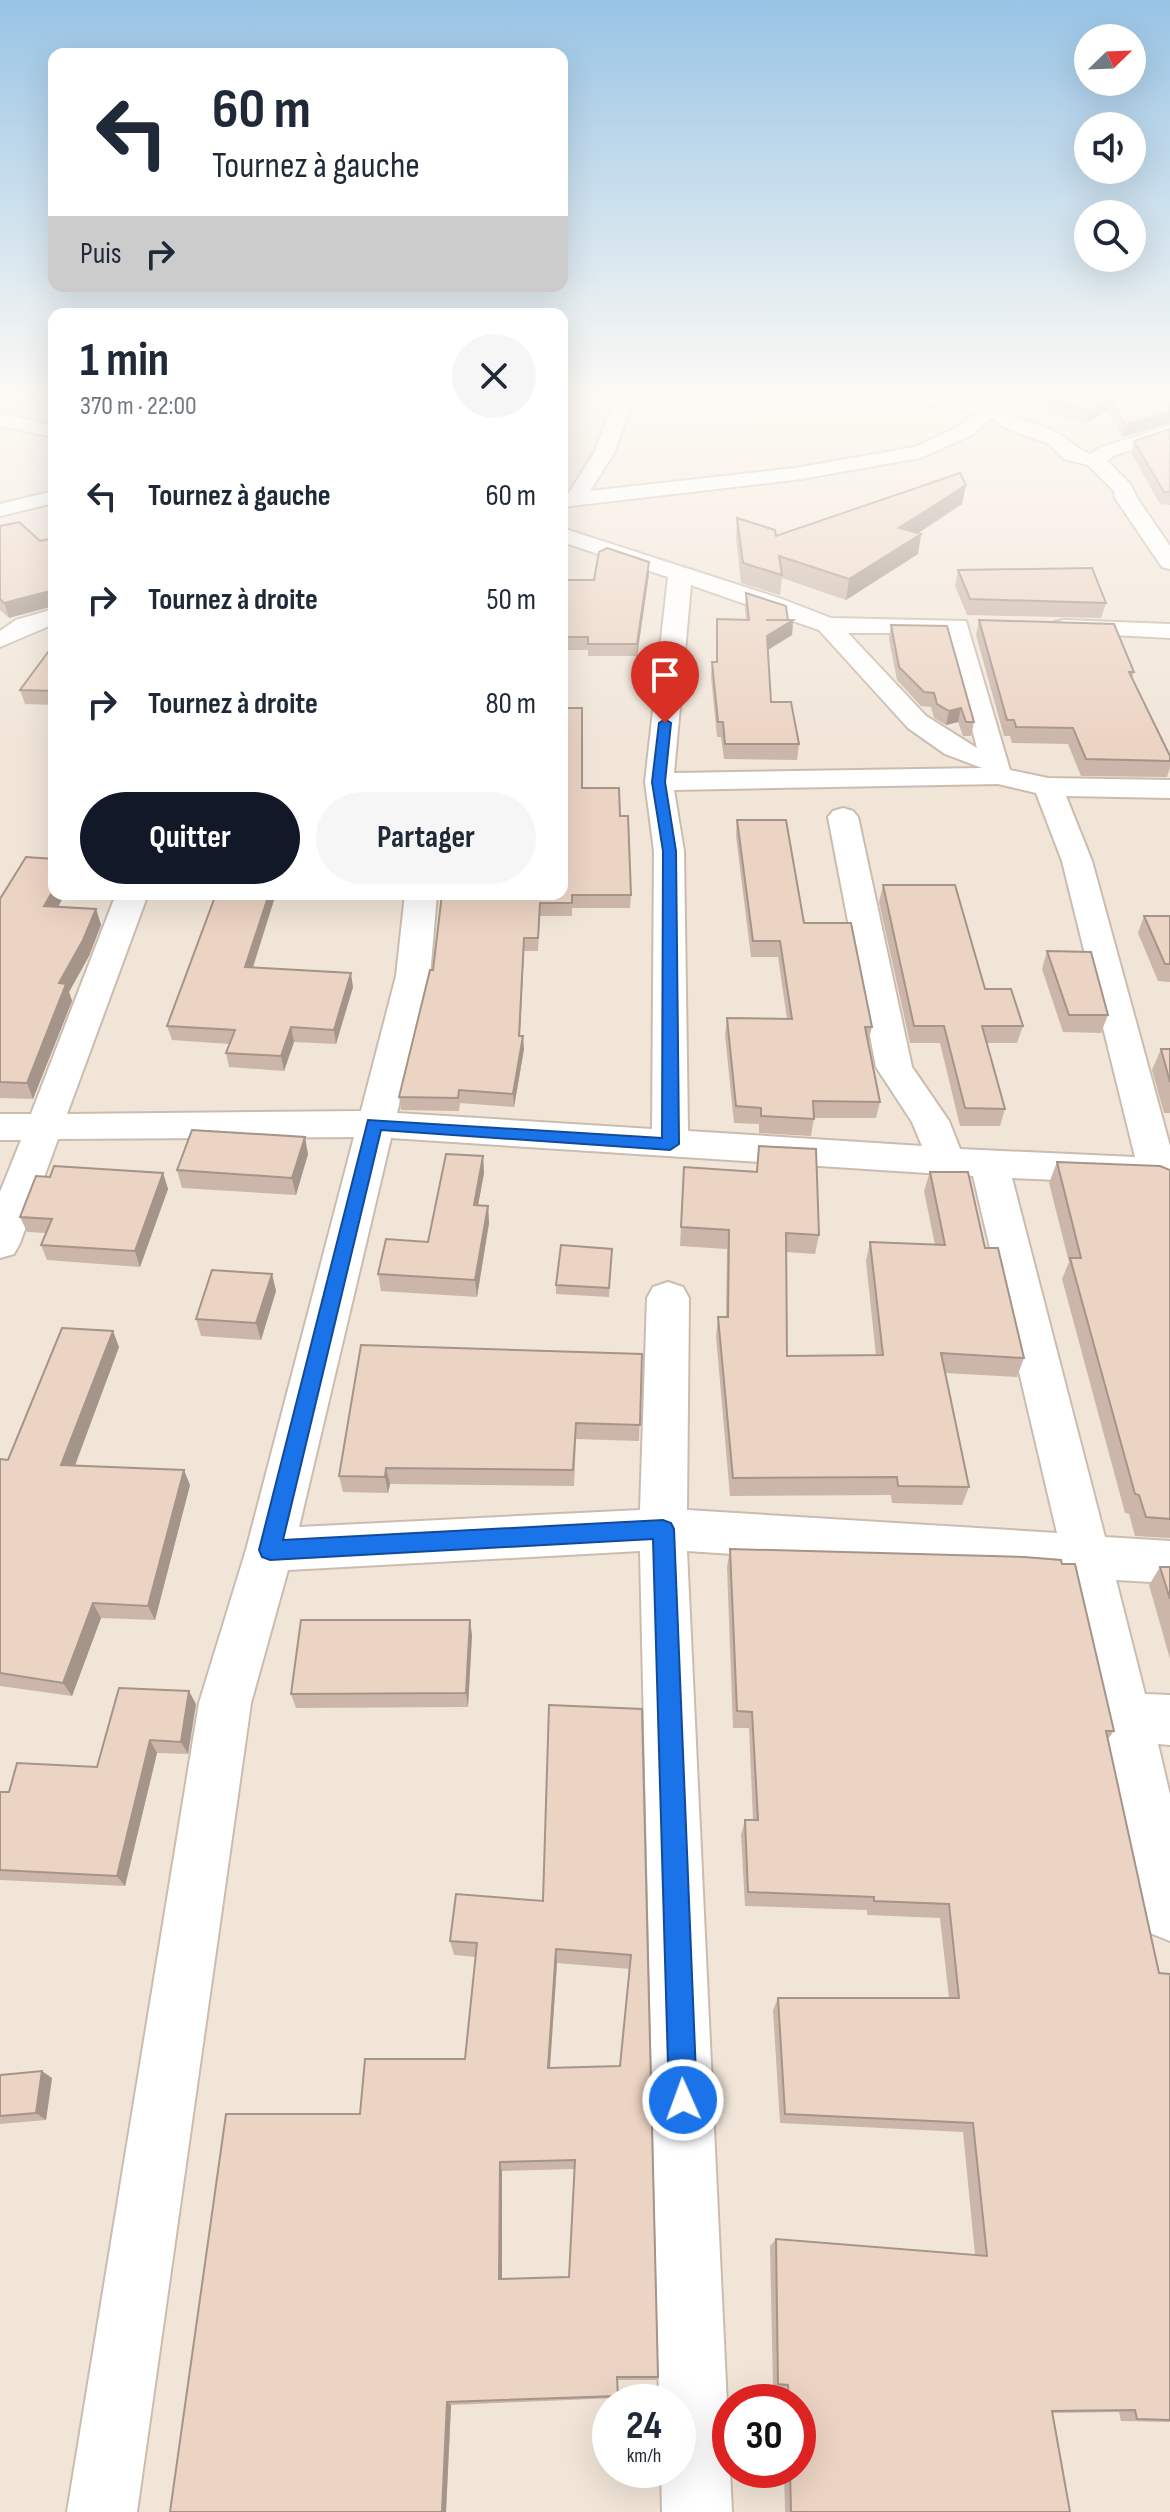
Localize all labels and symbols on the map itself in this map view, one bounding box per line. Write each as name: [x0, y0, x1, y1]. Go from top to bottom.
north arrow: [1074, 24, 1146, 96]
pin: [631, 641, 699, 723]
position arrow: [641, 2058, 725, 2142]
speed limit sign: 30: [712, 2384, 816, 2488]

